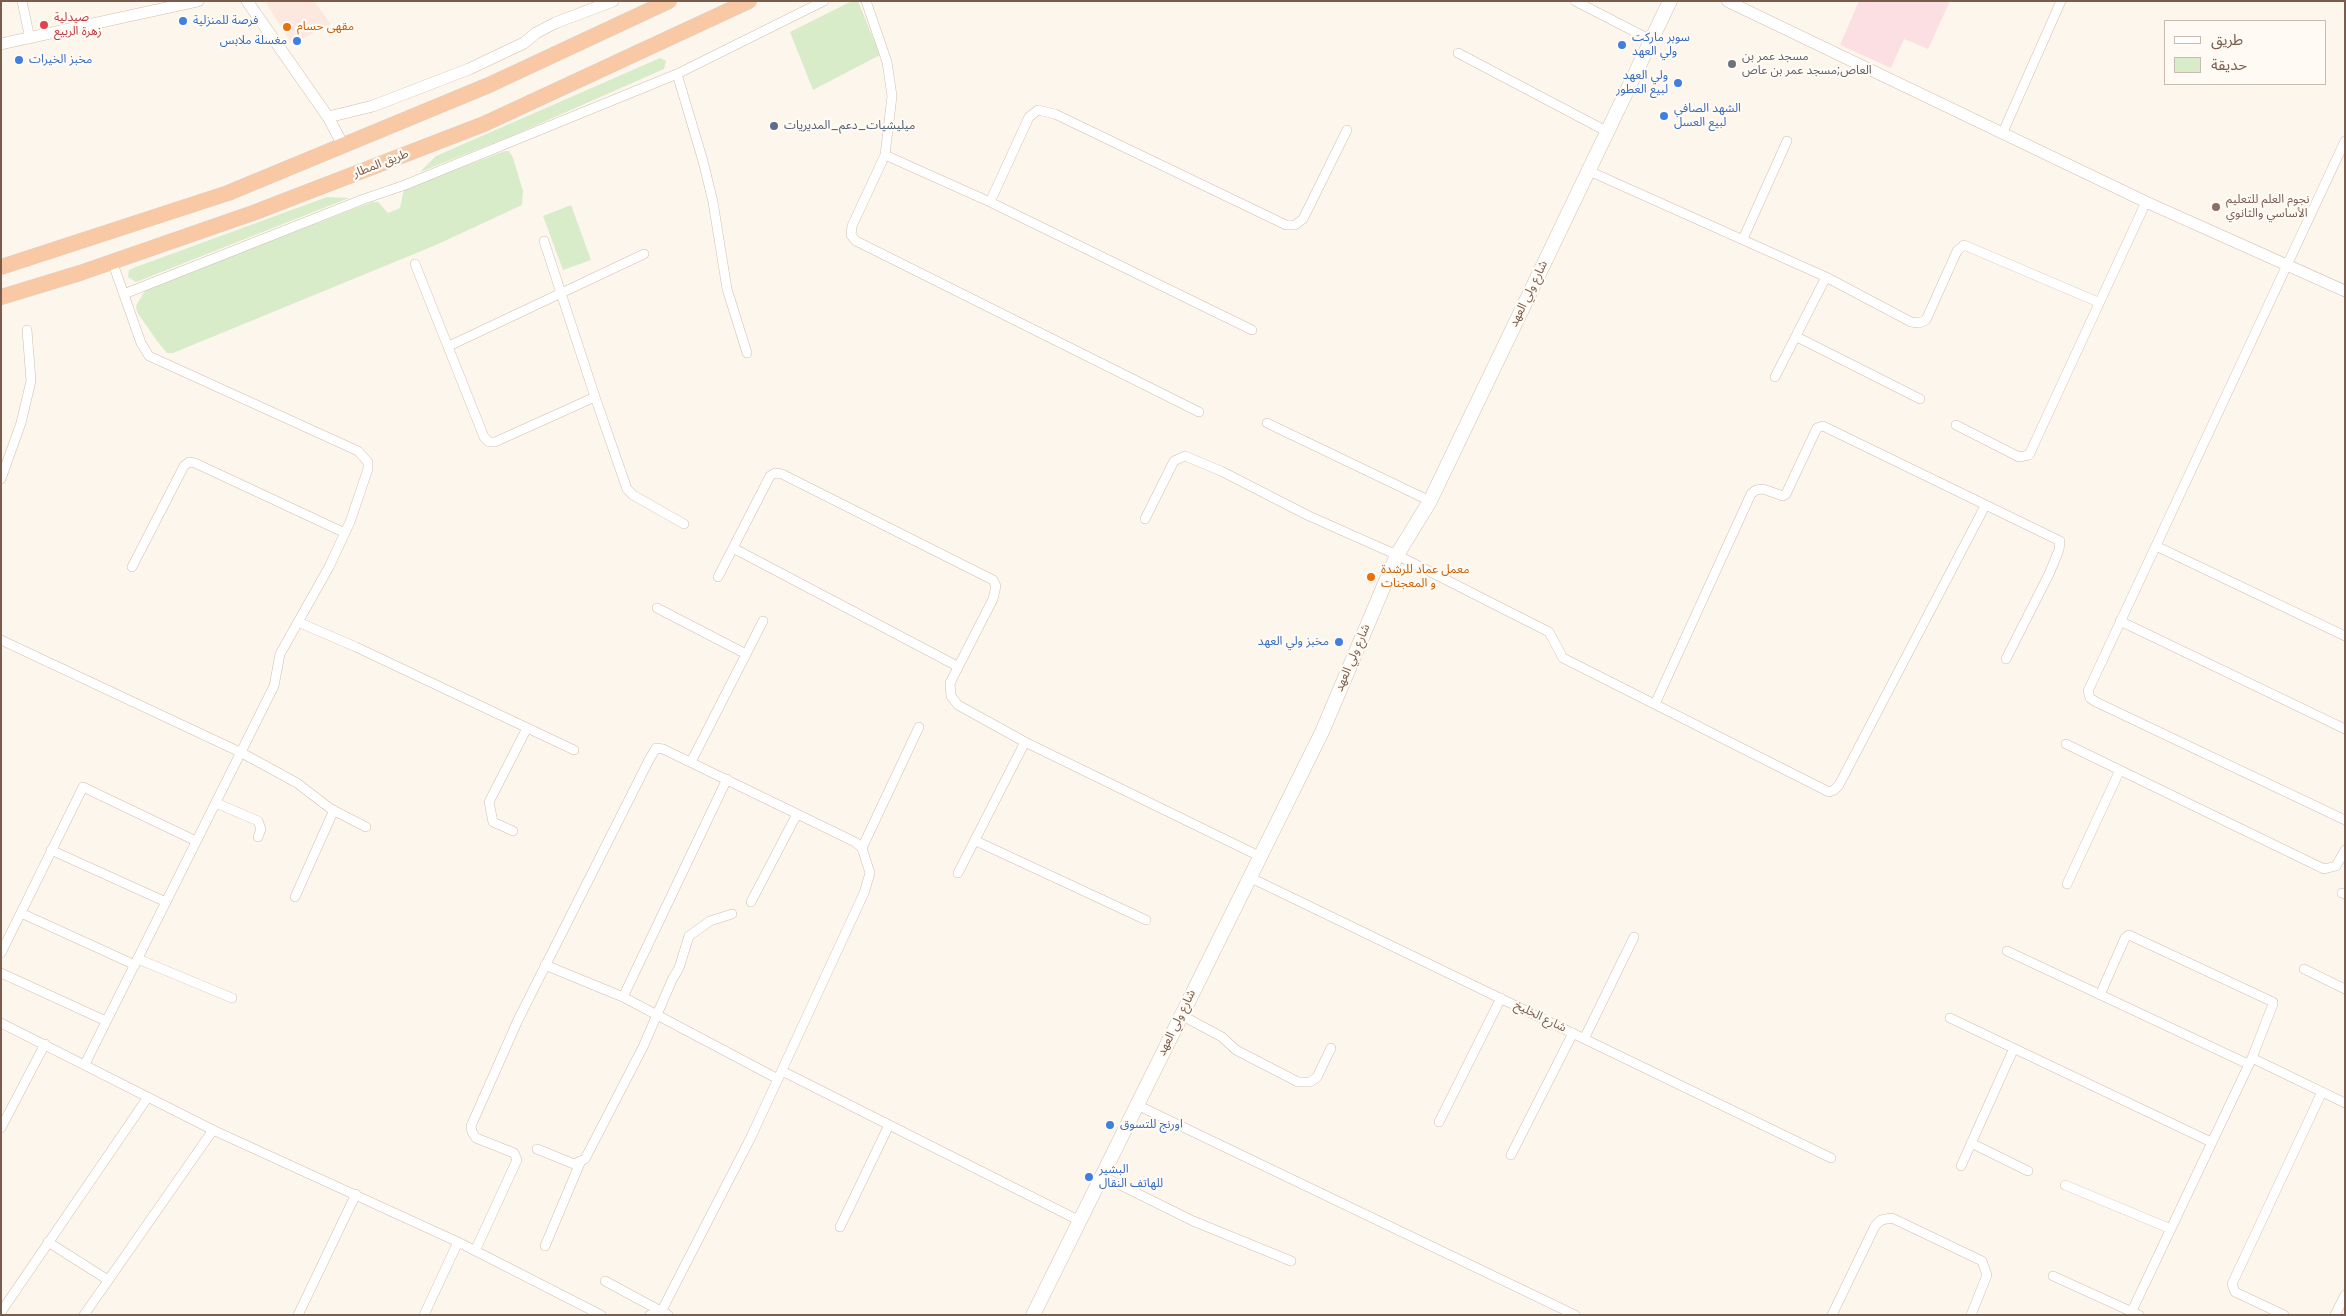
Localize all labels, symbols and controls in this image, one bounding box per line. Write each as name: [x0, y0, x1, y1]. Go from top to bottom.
place label: صيدلية زهرة الربيع: [54, 11, 102, 39]
place label: فرصة للمنزلية: [193, 14, 258, 28]
marker: فرصة للمنزلية: [177, 15, 189, 27]
marker: صيدلية زهرة الربيع: [38, 19, 50, 31]
place label: مقهى حسام: [297, 20, 354, 34]
legend: [2164, 20, 2326, 85]
marker: مقهى حسام: [281, 21, 293, 33]
text: طريق: [2211, 29, 2243, 50]
place label: سوبر ماركت ولي العهد: [1632, 31, 1690, 59]
place label: مغسلة ملابس: [220, 34, 287, 48]
marker: مغسلة ملابس: [291, 35, 303, 47]
marker: سوبر ماركت ولي العهد: [1616, 39, 1628, 51]
place label: مسجد عمر بن العاص;مسجد عمر بن عاص: [1742, 50, 1872, 78]
place label: مخبز الخيرات: [29, 53, 92, 67]
marker: مخبز الخيرات: [13, 54, 25, 66]
text: حديقة: [2211, 54, 2247, 75]
marker: مسجد عمر بن العاص;مسجد عمر بن عاص: [1726, 58, 1738, 70]
place label: ولي العهد لبيع العطور: [1616, 69, 1668, 97]
marker: ولي العهد لبيع العطور: [1672, 77, 1684, 89]
place label: الشهد الصافي لبيع العسل: [1674, 102, 1741, 130]
marker: الشهد الصافي لبيع العسل: [1658, 110, 1670, 122]
place label: ميليشيات_دعم_المديريات: [784, 119, 915, 133]
marker: ميليشيات_دعم_المديريات: [768, 120, 780, 132]
street label: طريق المطار: [351, 147, 411, 181]
place label: نجوم العلم للتعليم الأساسي والثانوي: [2226, 193, 2310, 221]
marker: نجوم العلم للتعليم الأساسي والثانوي: [2210, 201, 2222, 213]
street label: شارع ولي العهد: [1507, 259, 1551, 329]
place label: معمل عماد للرشدة و المعجنات: [1381, 563, 1470, 591]
marker: معمل عماد للرشدة و المعجنات: [1365, 571, 1377, 583]
street label: شارع ولي العهد: [1332, 622, 1374, 694]
place label: مخبز ولي العهد: [1258, 635, 1329, 649]
marker: مخبز ولي العهد: [1333, 636, 1345, 648]
street label: شارع ولي العهد: [1155, 988, 1199, 1058]
street label: شارع الخليخ: [1512, 998, 1568, 1036]
place label: اورنج للتسوق: [1120, 1118, 1183, 1132]
marker: اورنج للتسوق: [1104, 1119, 1116, 1131]
place label: البشير للهاتف النقال: [1099, 1163, 1163, 1191]
marker: البشير للهاتف النقال: [1083, 1171, 1095, 1183]

